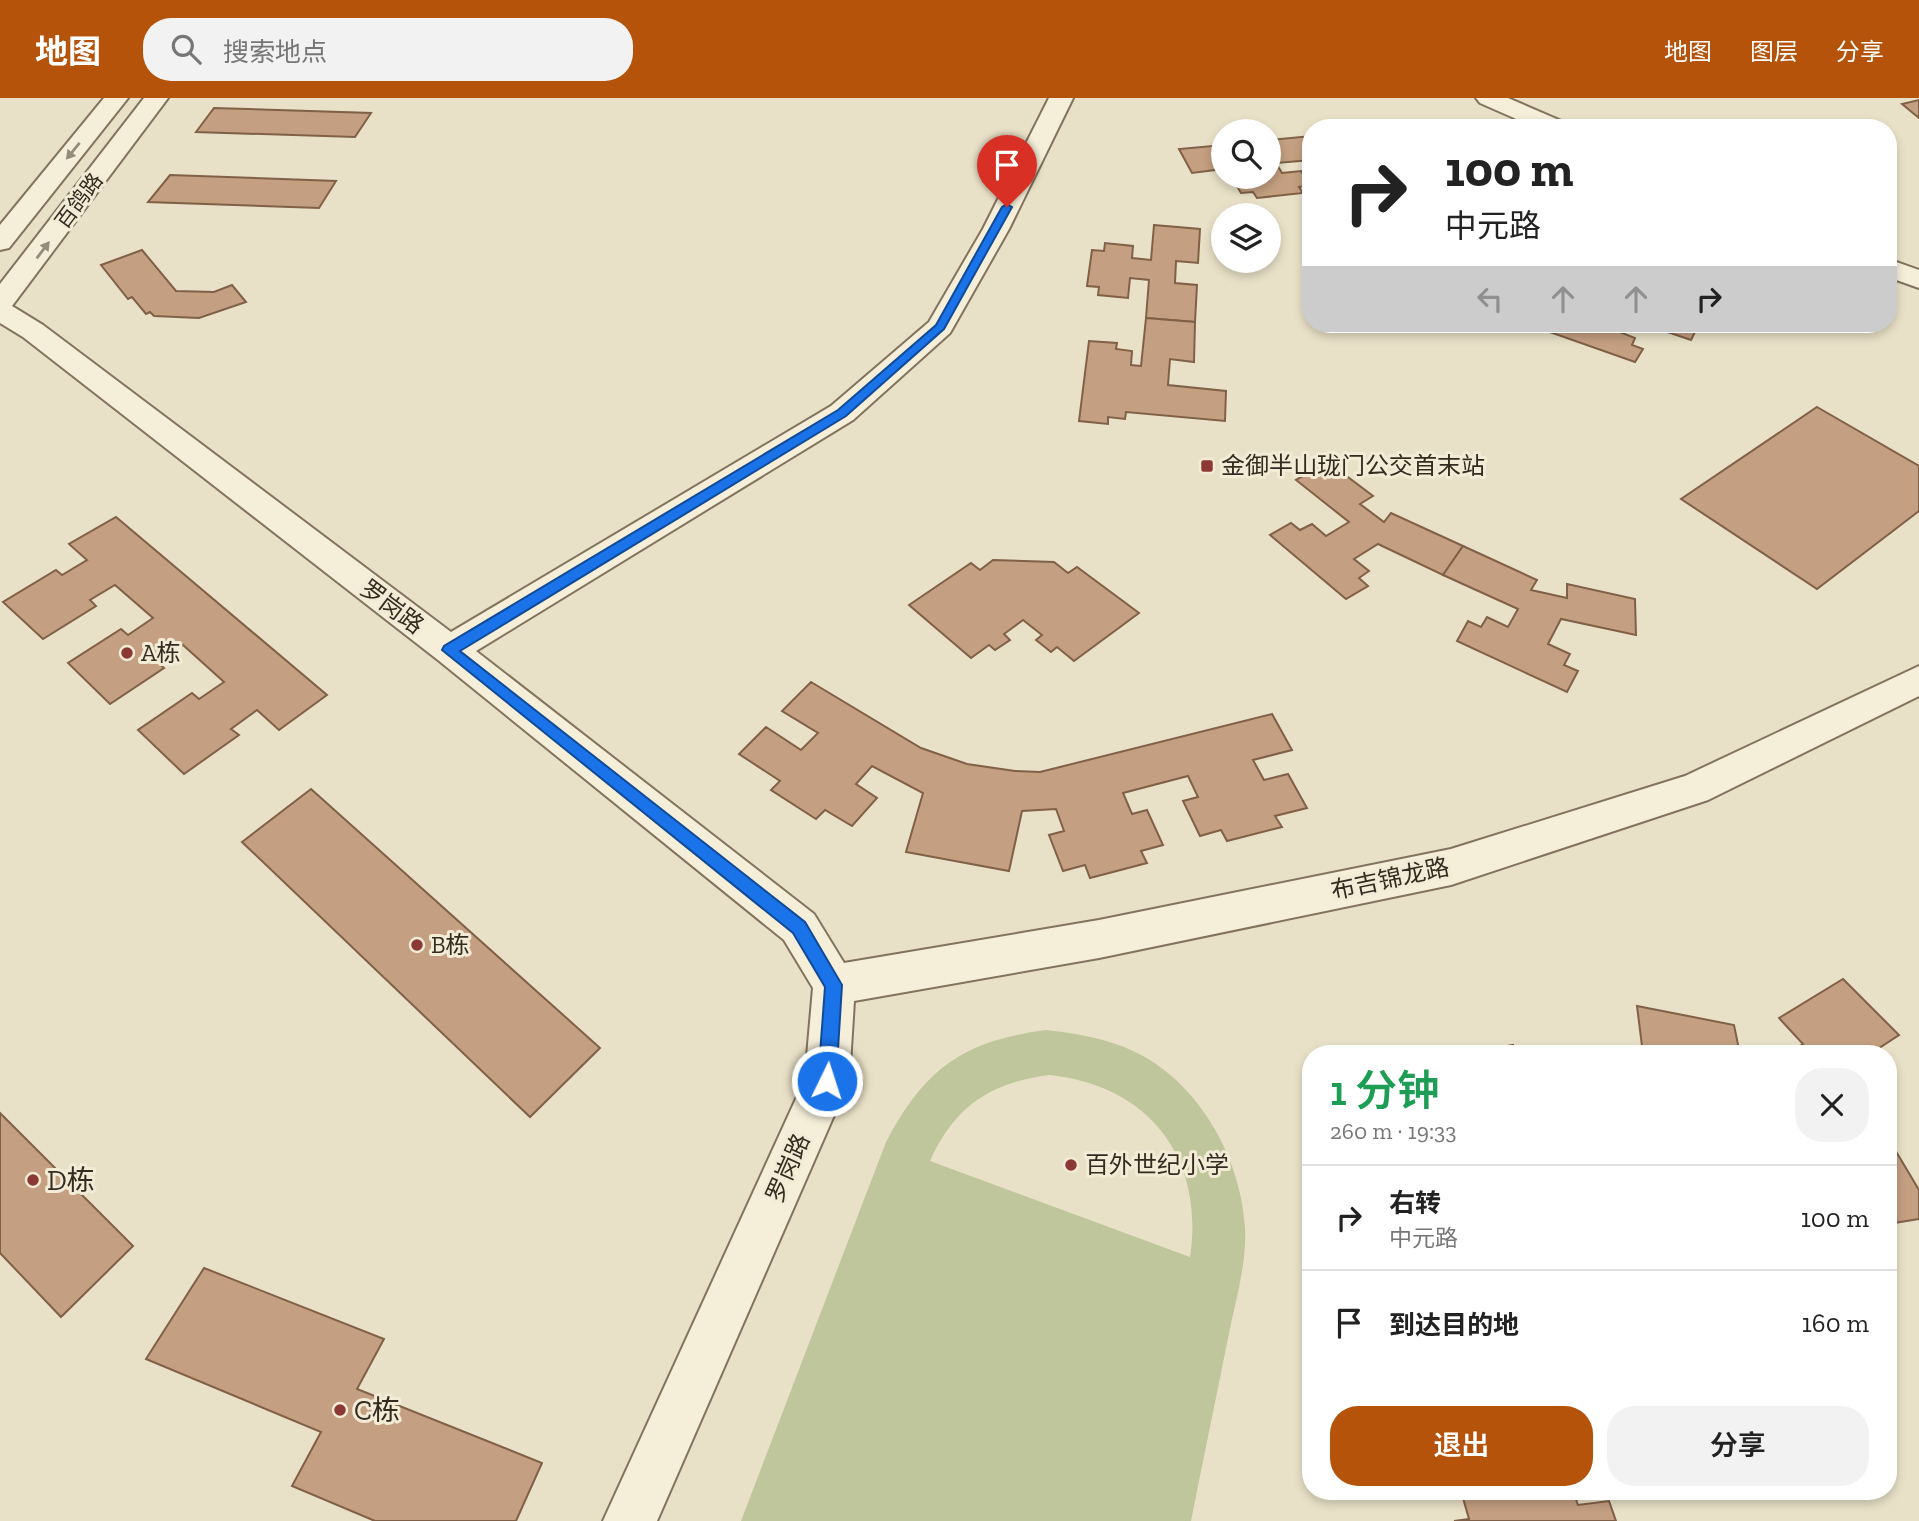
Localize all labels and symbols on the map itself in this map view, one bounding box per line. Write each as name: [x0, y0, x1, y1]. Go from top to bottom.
pin: [977, 135, 1037, 207]
one-way arrow: [66, 142, 81, 160]
street label: 百鸽路: [50, 168, 108, 233]
one-way arrow: [35, 241, 50, 259]
place label: 金御半山珑门公交首末站: [1221, 451, 1485, 480]
marker: 金御半山珑门公交首末站: [1199, 458, 1215, 474]
street label: 罗岗路: [355, 573, 430, 640]
place label: A栋: [141, 638, 181, 667]
marker: A栋: [119, 645, 135, 661]
street label: 布吉锦龙路: [1328, 852, 1452, 905]
place label: B栋: [431, 930, 470, 959]
marker: B栋: [409, 937, 425, 953]
position arrow: [790, 1044, 864, 1118]
street label: 罗岗路: [760, 1129, 815, 1207]
place label: 百外世纪小学: [1085, 1150, 1229, 1179]
marker: 百外世纪小学: [1063, 1157, 1079, 1173]
place label: D栋: [47, 1164, 95, 1197]
marker: D栋: [25, 1172, 41, 1188]
place label: C栋: [354, 1394, 400, 1427]
marker: C栋: [332, 1402, 348, 1418]

